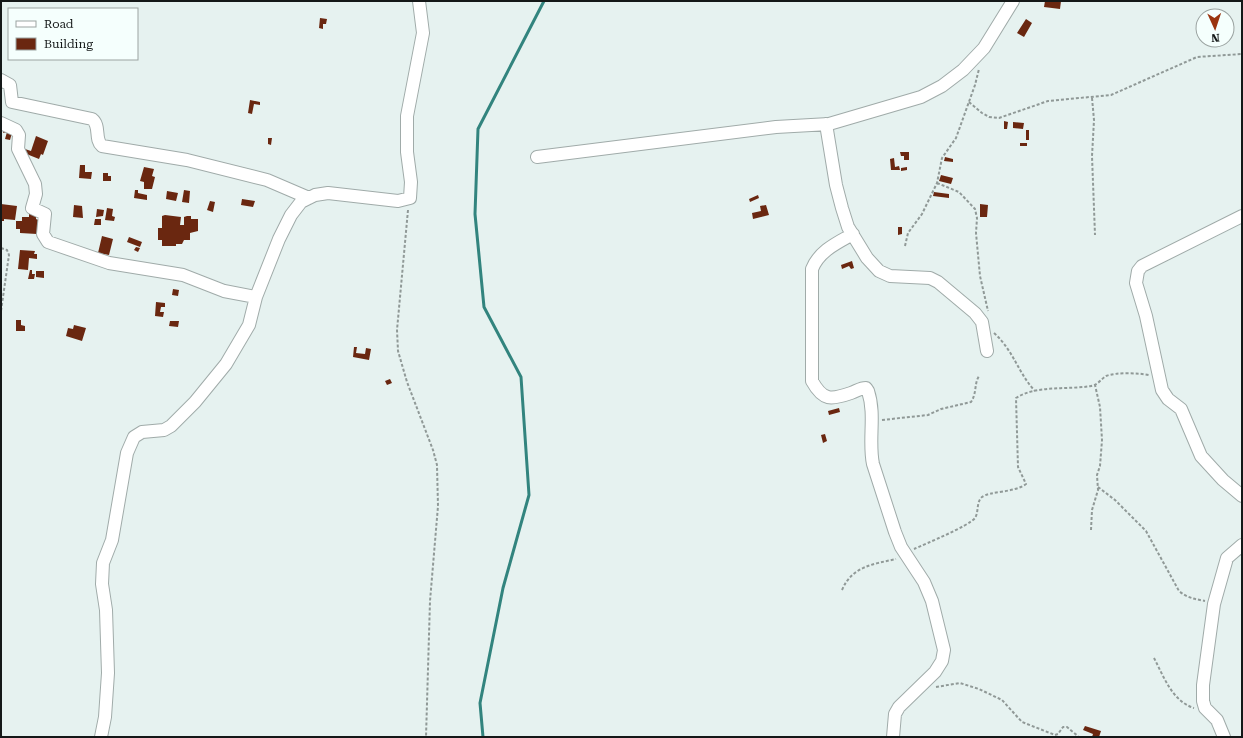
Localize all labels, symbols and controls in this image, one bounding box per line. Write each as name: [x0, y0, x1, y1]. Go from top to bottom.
legend: [8, 8, 138, 60]
north arrow: [1195, 8, 1235, 48]
text: Road: [44, 17, 74, 31]
text: N: [1210, 31, 1220, 44]
text: Building: [44, 37, 93, 51]

